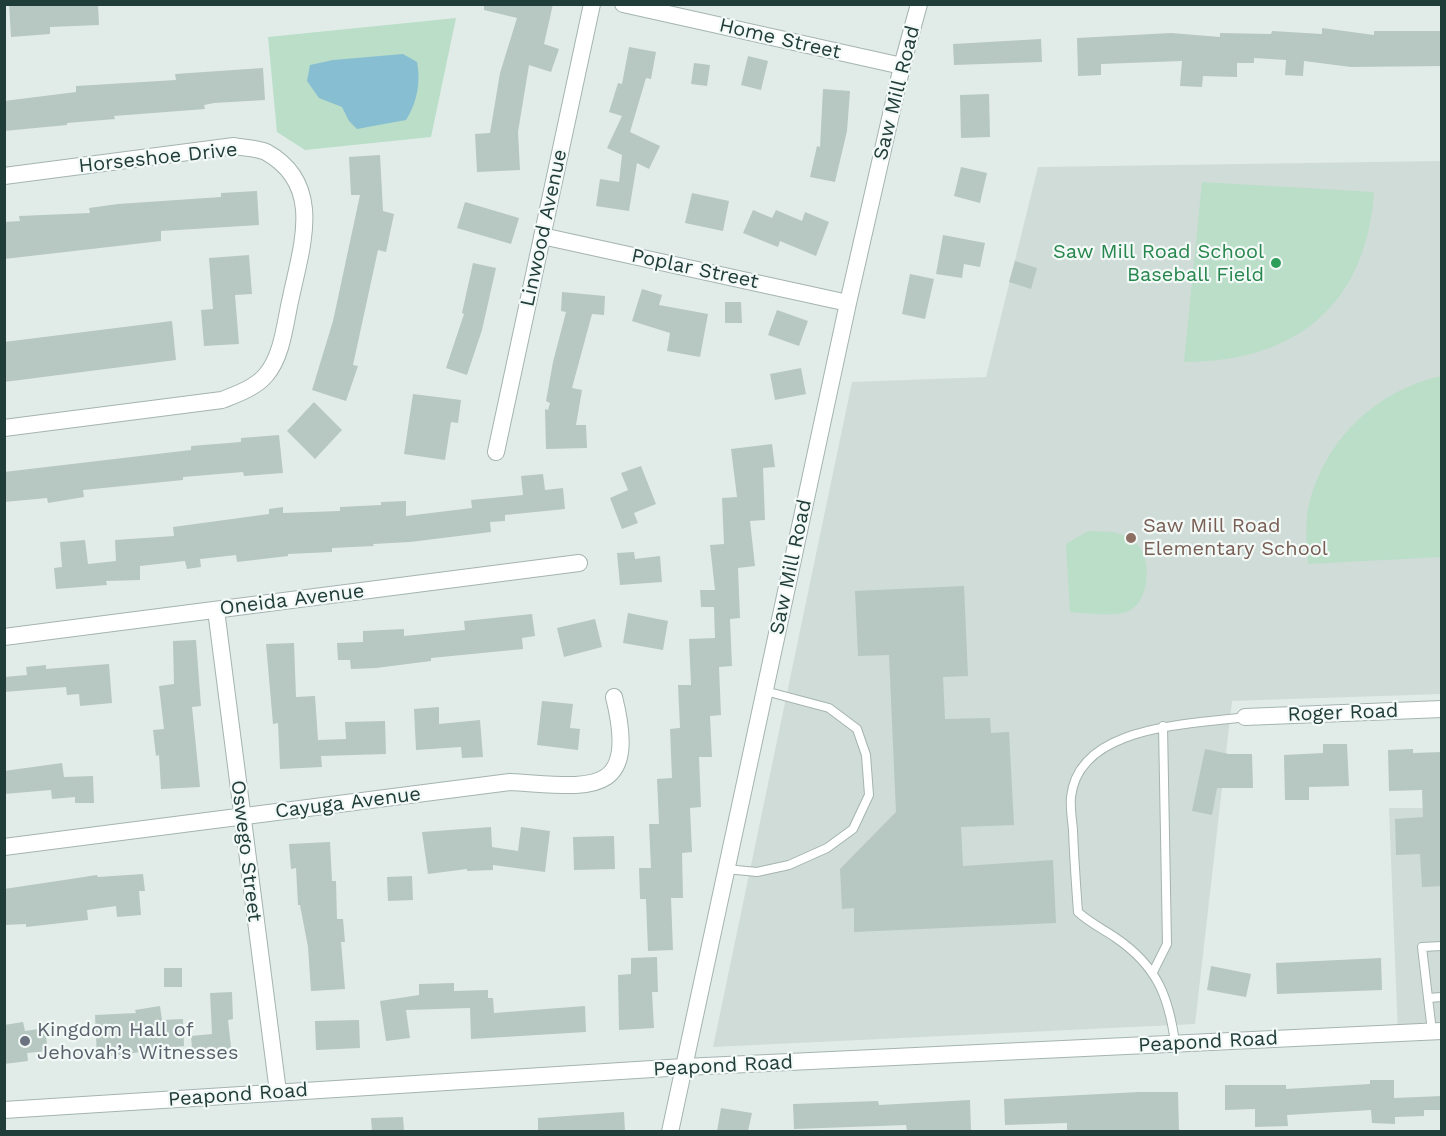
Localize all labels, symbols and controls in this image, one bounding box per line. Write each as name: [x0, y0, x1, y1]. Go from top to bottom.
street label: Home Street: [717, 13, 843, 65]
street label: Saw Mill Road: [869, 23, 925, 163]
street label: Horseshoe Drive: [78, 138, 238, 178]
street label: Linwood Avenue: [516, 147, 572, 309]
place label: Saw Mill Road School Baseball Field: [1053, 240, 1264, 287]
street label: Poplar Street: [629, 244, 761, 294]
marker: Saw Mill Road School Baseball Field: [1269, 256, 1283, 270]
street label: Saw Mill Road: [765, 497, 817, 637]
place label: Saw Mill Road Elementary School: [1143, 514, 1328, 561]
marker: Saw Mill Road Elementary School: [1124, 531, 1138, 545]
street label: Oneida Avenue: [218, 579, 366, 621]
street label: Roger Road: [1287, 699, 1399, 727]
street label: Oswego Street: [225, 779, 267, 923]
street label: Cayuga Avenue: [274, 782, 422, 824]
place label: Kingdom Hall of Jehovah’s Witnesses: [37, 1018, 238, 1065]
street label: Peapond Road: [1137, 1026, 1279, 1058]
marker: Kingdom Hall of Jehovah’s Witnesses: [18, 1034, 32, 1048]
street label: Peapond Road: [652, 1050, 794, 1082]
street label: Peapond Road: [167, 1078, 309, 1112]

